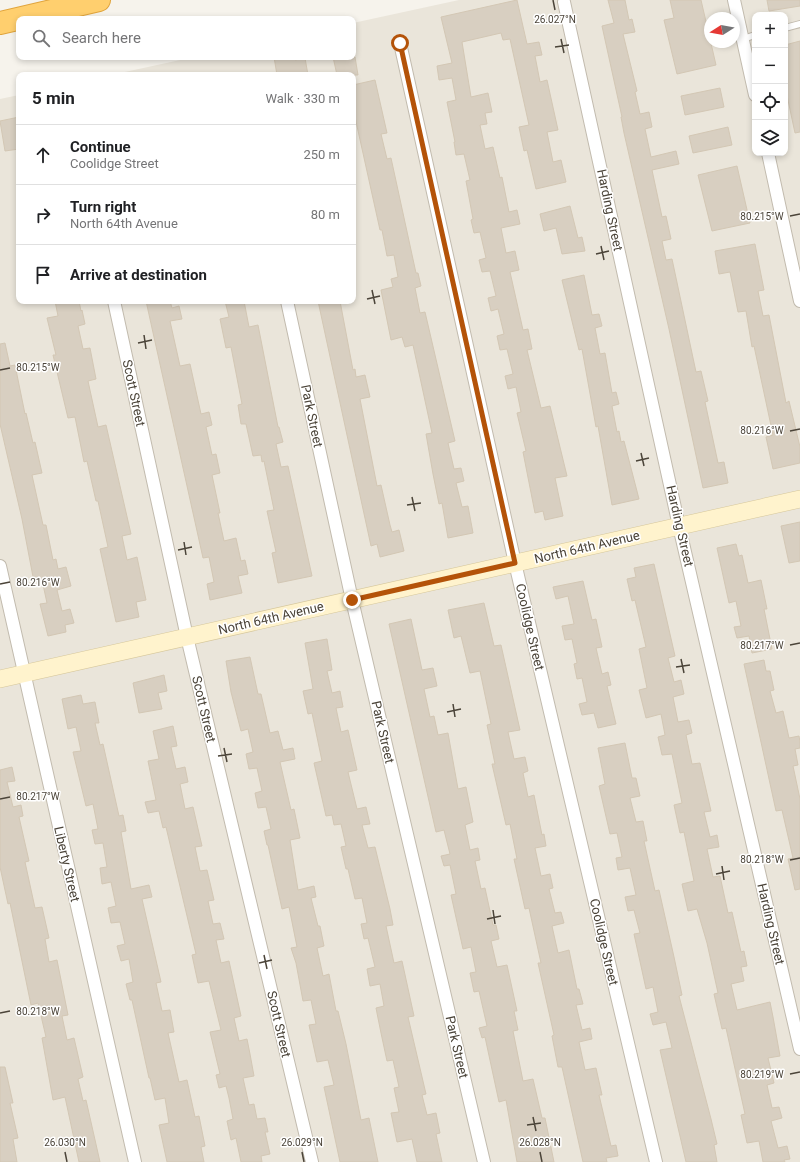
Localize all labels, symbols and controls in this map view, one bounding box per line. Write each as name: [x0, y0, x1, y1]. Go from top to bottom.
north arrow: [704, 12, 740, 48]
map controls: [752, 12, 788, 156]
button: +: [752, 12, 788, 48]
text: 26.027°N: [534, 14, 576, 25]
search box: [16, 16, 356, 60]
icon: search: [30, 27, 52, 49]
text: Search here: [62, 29, 141, 47]
route start: [391, 34, 409, 52]
button: −: [752, 48, 788, 84]
button: locate: [752, 84, 788, 120]
text: 5 min: [32, 88, 75, 108]
text: Walk · 330 m: [265, 91, 340, 106]
button: layers: [752, 120, 788, 156]
text: Continue: [70, 138, 131, 156]
icon: ahead: [32, 144, 54, 166]
text: 250 m: [303, 147, 340, 162]
text: Coolidge Street: [70, 156, 159, 171]
street label: Harding Street: [594, 168, 626, 252]
text: Turn right: [70, 198, 136, 216]
icon: right: [32, 204, 54, 226]
text: 80 m: [311, 207, 340, 222]
text: 80.215°W: [740, 211, 784, 222]
text: North 64th Avenue: [70, 216, 178, 231]
icon: arrive: [32, 264, 54, 286]
text: Arrive at destination: [70, 266, 207, 284]
street label: Scott Street: [120, 358, 148, 428]
text: 80.215°W: [16, 362, 60, 373]
street label: Park Street: [298, 383, 326, 449]
text: 80.216°W: [740, 425, 784, 436]
street label: Harding Street: [663, 484, 697, 568]
street label: North 64th Avenue: [533, 528, 641, 566]
text: 80.216°W: [16, 577, 60, 588]
street label: Coolidge Street: [513, 582, 547, 672]
route end: [343, 591, 361, 609]
street label: North 64th Avenue: [217, 599, 325, 637]
text: 80.217°W: [740, 640, 784, 651]
street label: Scott Street: [189, 674, 219, 744]
street label: Park Street: [369, 699, 397, 765]
text: 80.217°W: [16, 791, 60, 802]
street label: Liberty Street: [51, 825, 83, 903]
text: 80.218°W: [740, 854, 784, 865]
street label: Harding Street: [754, 882, 788, 966]
street label: Coolidge Street: [587, 897, 621, 987]
street label: Scott Street: [264, 989, 294, 1059]
text: 80.218°W: [16, 1006, 60, 1017]
street label: Park Street: [443, 1014, 471, 1080]
text: 80.219°W: [740, 1069, 784, 1080]
text: 26.030°N: [44, 1137, 86, 1148]
text: 26.029°N: [281, 1137, 323, 1148]
text: 26.028°N: [519, 1137, 561, 1148]

